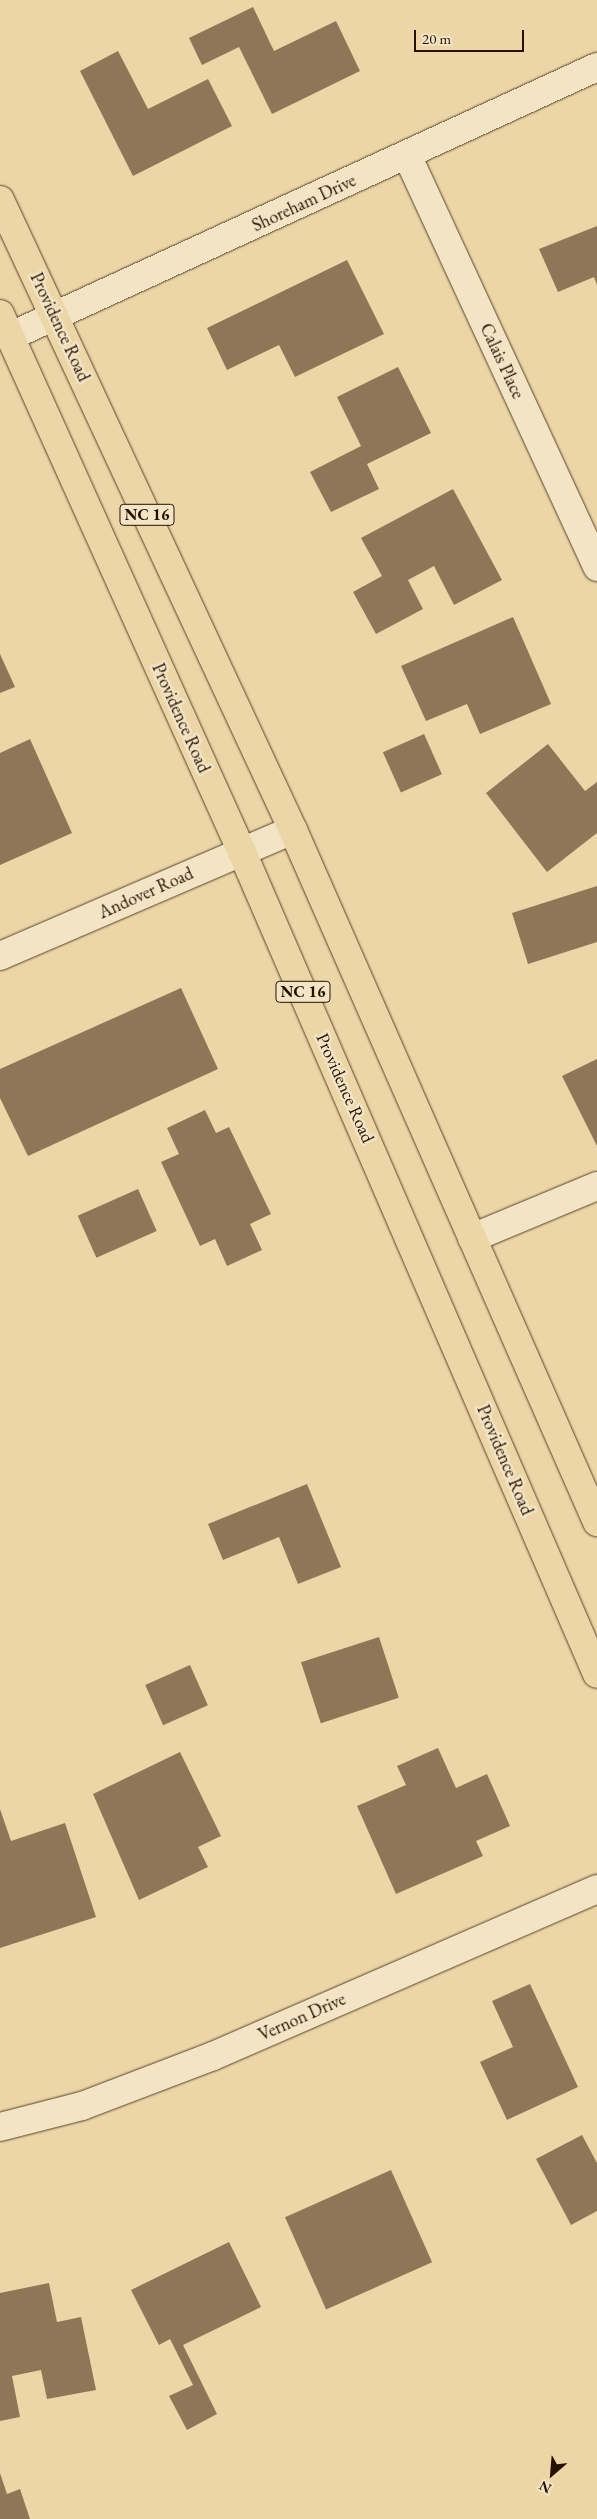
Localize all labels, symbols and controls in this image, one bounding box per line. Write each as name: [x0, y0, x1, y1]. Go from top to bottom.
scale bar: [417, 20, 527, 52]
text: 20 m: [422, 29, 451, 48]
street label: Shoreham Drive: [249, 170, 359, 236]
street label: Providence Road: [25, 269, 95, 385]
street label: Calais Place: [475, 320, 529, 402]
road number: NC 16: [118, 502, 176, 528]
street label: Providence Road: [147, 660, 215, 776]
street label: Andover Road: [95, 863, 197, 923]
road number: NC 16: [274, 979, 332, 1006]
street label: Providence Road: [311, 1030, 379, 1146]
street label: Providence Road: [472, 1402, 538, 1518]
street label: Vernon Drive: [255, 1988, 349, 2046]
north arrow: [527, 2449, 577, 2499]
text: N: [536, 2477, 554, 2498]

